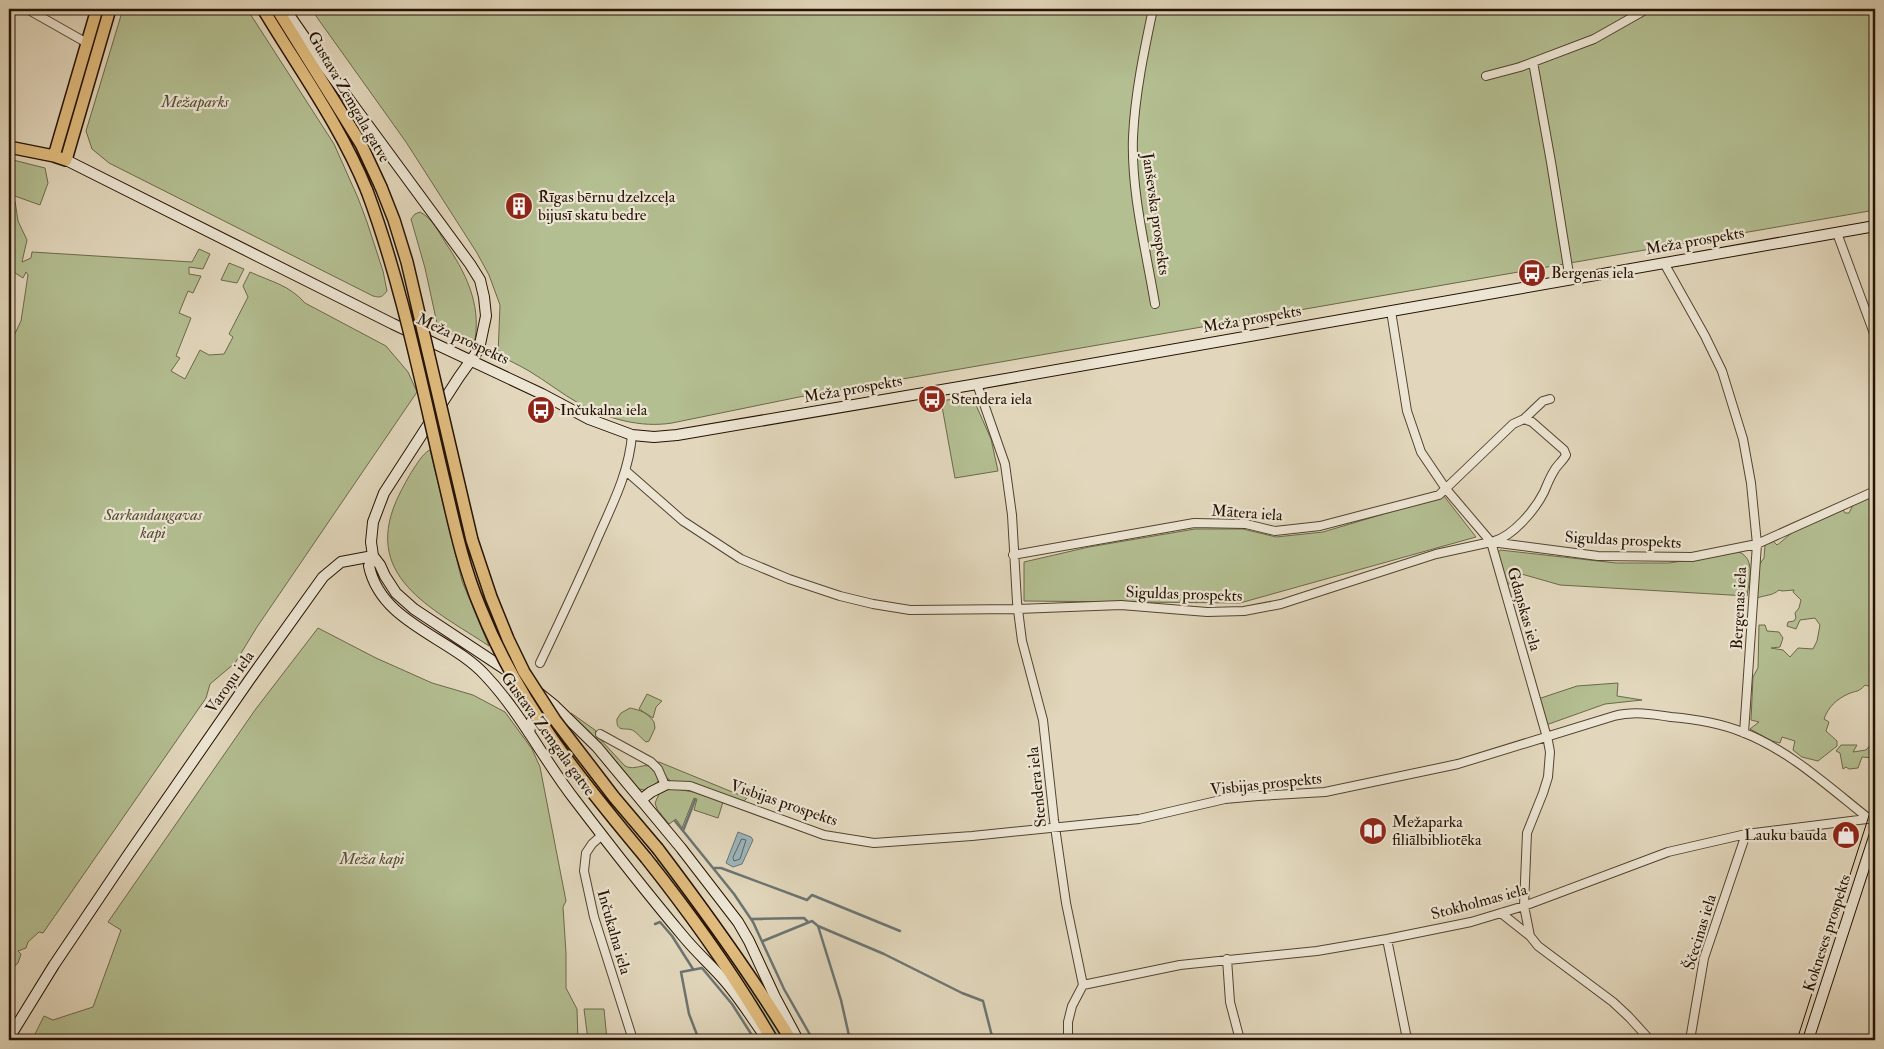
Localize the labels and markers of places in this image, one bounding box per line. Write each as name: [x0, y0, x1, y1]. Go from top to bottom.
place label: Rīgas bērnu dzelzceļa bijusī skatu bedre: [538, 187, 676, 225]
building icon: Rīgas bērnu dzelzceļa bijusī skatu bedre: [504, 191, 534, 221]
bus stop icon: Bergenas iela: [1517, 258, 1547, 288]
place label: Bergenas iela: [1551, 263, 1634, 283]
bus stop icon: Stendera iela: [917, 384, 947, 414]
place label: Stendera iela: [951, 389, 1032, 409]
bus stop icon: Inčukalna iela: [526, 395, 556, 425]
place label: Inčukalna iela: [560, 400, 648, 420]
place label: Mežaparka filiālbibliotēka: [1392, 812, 1482, 850]
library icon: Mežaparka filiālbibliotēka: [1358, 816, 1388, 846]
shop icon: Lauku bauda: [1831, 820, 1861, 850]
place label: Lauku bauda: [1744, 825, 1827, 845]

